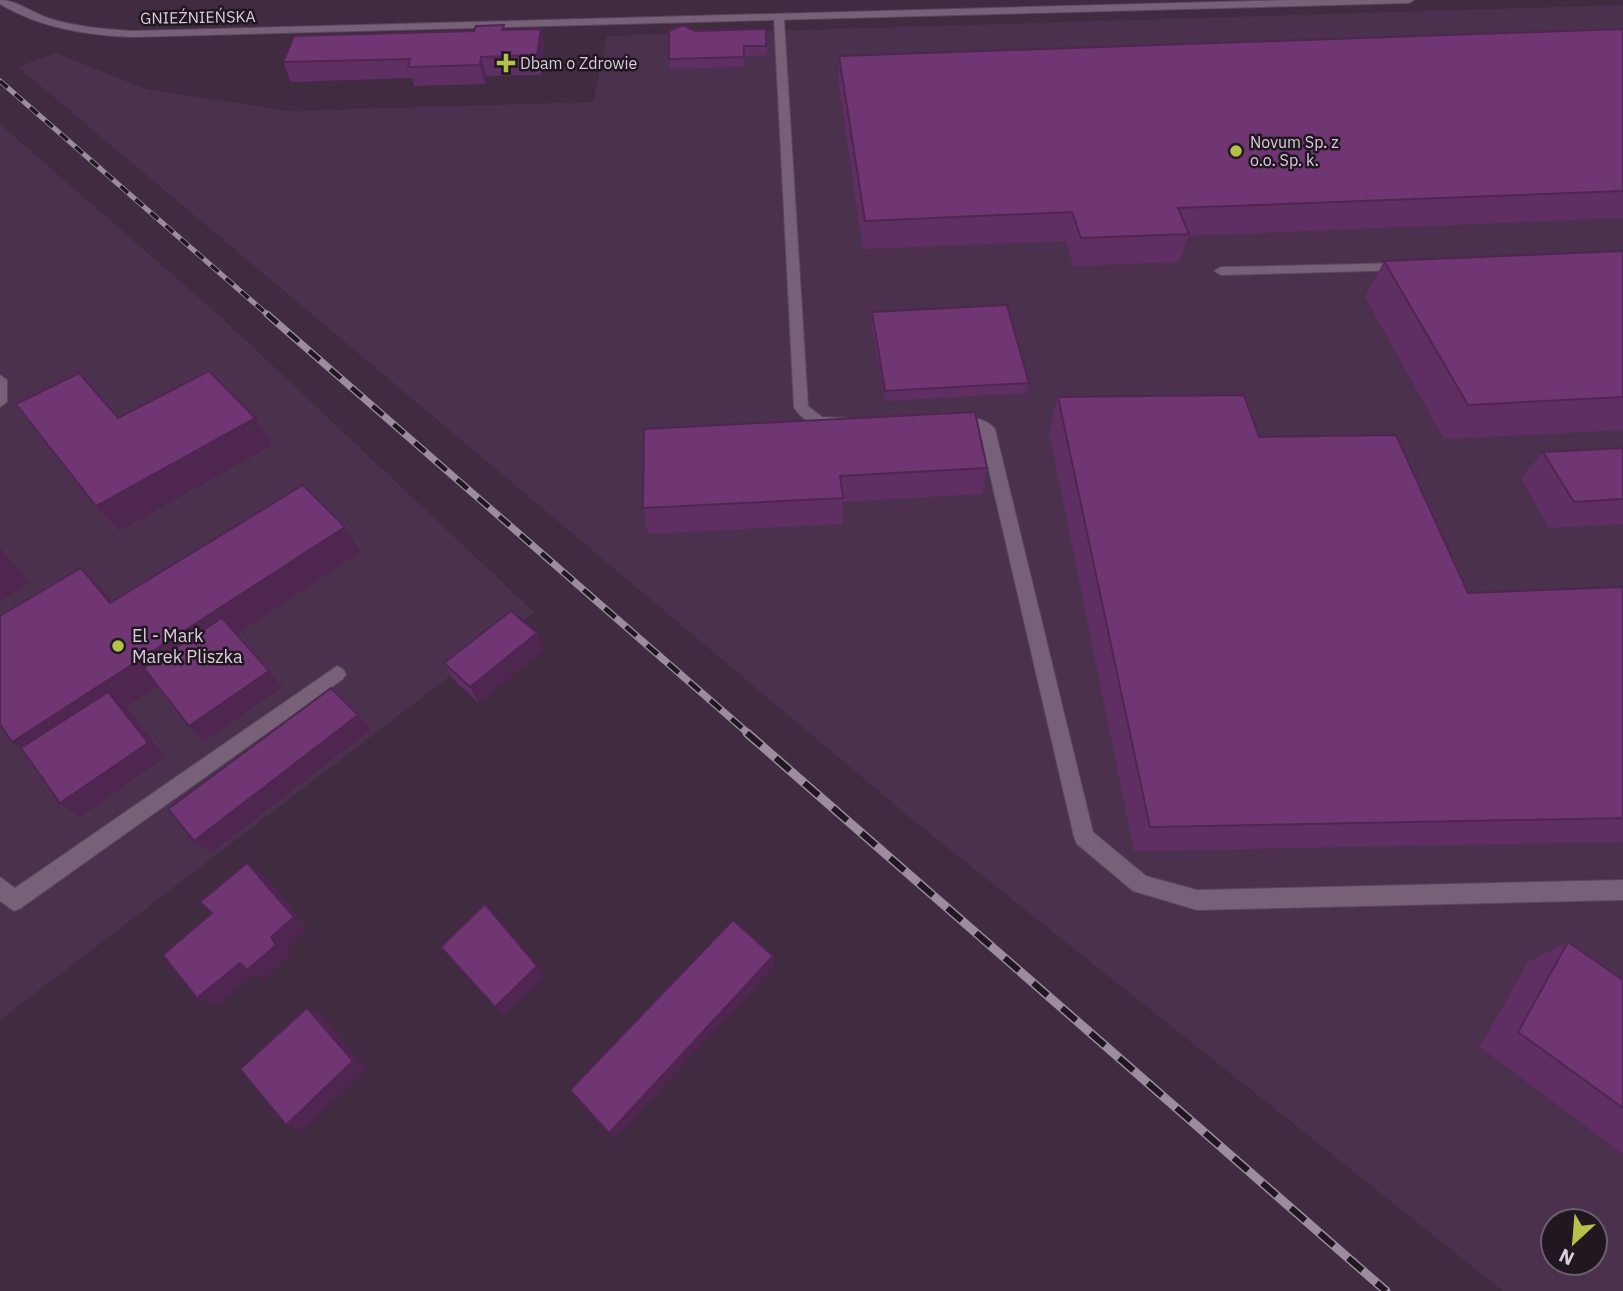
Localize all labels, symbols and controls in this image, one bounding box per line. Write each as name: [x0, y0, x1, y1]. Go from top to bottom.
street label: GNIEŹNIEŃSKA: [140, 5, 256, 28]
place label: Dbam o Zdrowie: [520, 53, 638, 73]
marker: Dbam o Zdrowie: [498, 55, 514, 71]
place label: Novum Sp. z o.o. Sp. k.: [1250, 132, 1339, 170]
marker: Novum Sp. z o.o. Sp. k.: [1228, 143, 1244, 159]
place label: El - Mark Marek Pliszka: [132, 624, 243, 668]
marker: El - Mark Marek Pliszka: [110, 638, 126, 654]
north arrow: [1539, 1207, 1609, 1277]
text: N: [1555, 1243, 1578, 1271]

